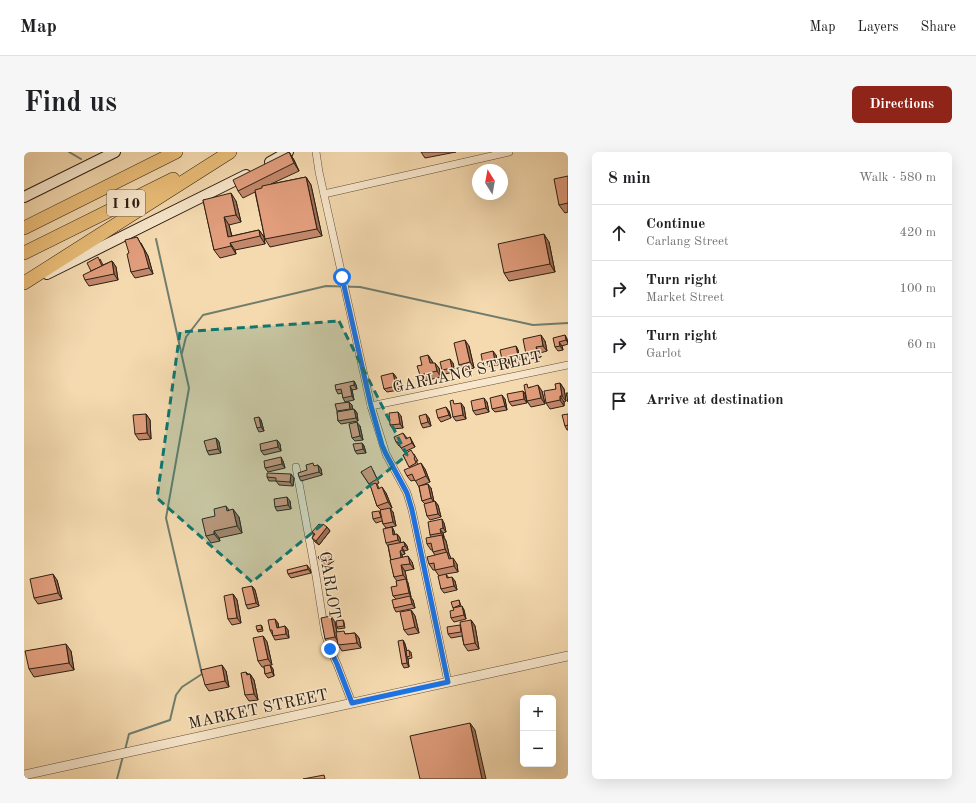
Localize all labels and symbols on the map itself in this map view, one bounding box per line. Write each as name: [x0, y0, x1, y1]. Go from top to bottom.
north arrow: [472, 164, 508, 200]
road number: I 10: [107, 190, 145, 216]
route start: [333, 268, 351, 286]
street label: GARLANG STREET: [391, 349, 544, 397]
street label: GARLOT: [316, 550, 342, 620]
route end: [321, 640, 339, 658]
street label: MARKET STREET: [187, 687, 330, 733]

